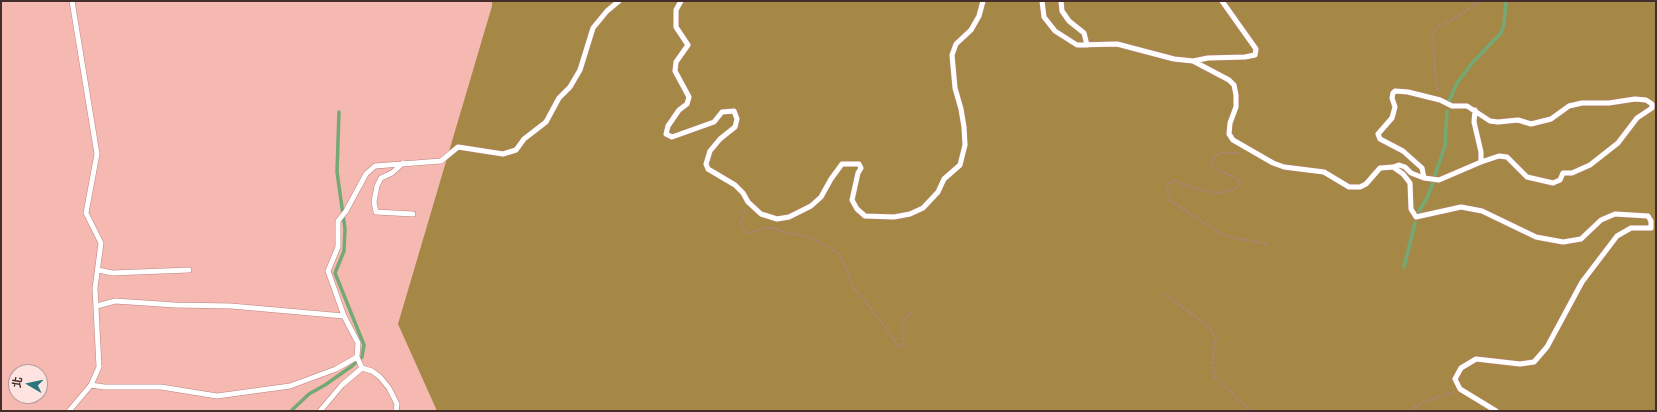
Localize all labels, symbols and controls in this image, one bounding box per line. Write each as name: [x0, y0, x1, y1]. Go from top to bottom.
north arrow: [8, 364, 48, 404]
text: 北: [9, 376, 25, 389]

